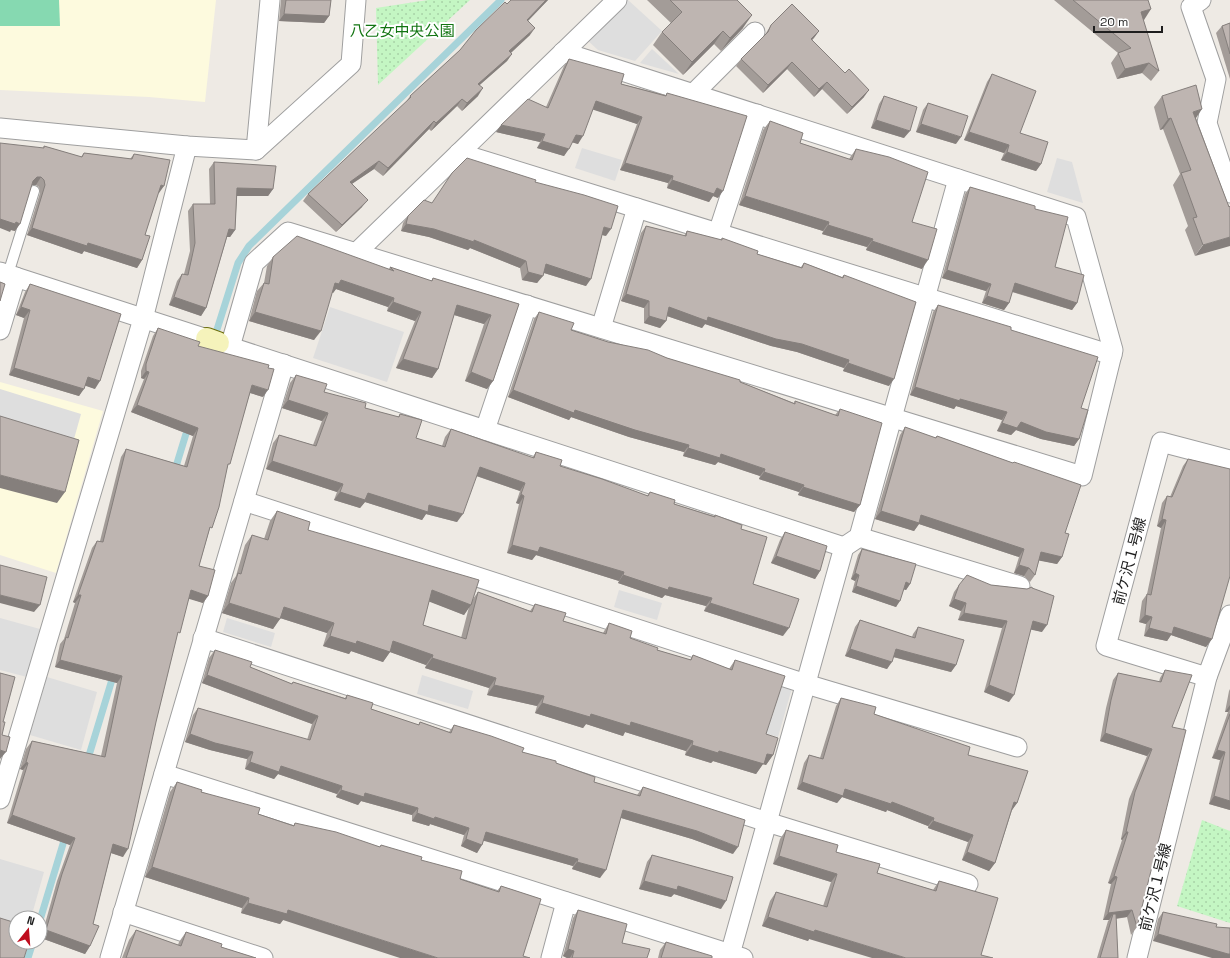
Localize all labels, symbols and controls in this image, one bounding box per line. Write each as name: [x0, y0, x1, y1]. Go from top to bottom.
scale bar: [1094, 8, 1162, 34]
text: 20 m: [1100, 14, 1128, 30]
park label: 八乙女中央公園: [349, 21, 455, 40]
street label: 前ケ沢１号線: [1108, 515, 1150, 607]
street label: 前ケ沢１号線: [1135, 841, 1175, 933]
north arrow: [8, 910, 48, 950]
text: N: [25, 913, 36, 928]

